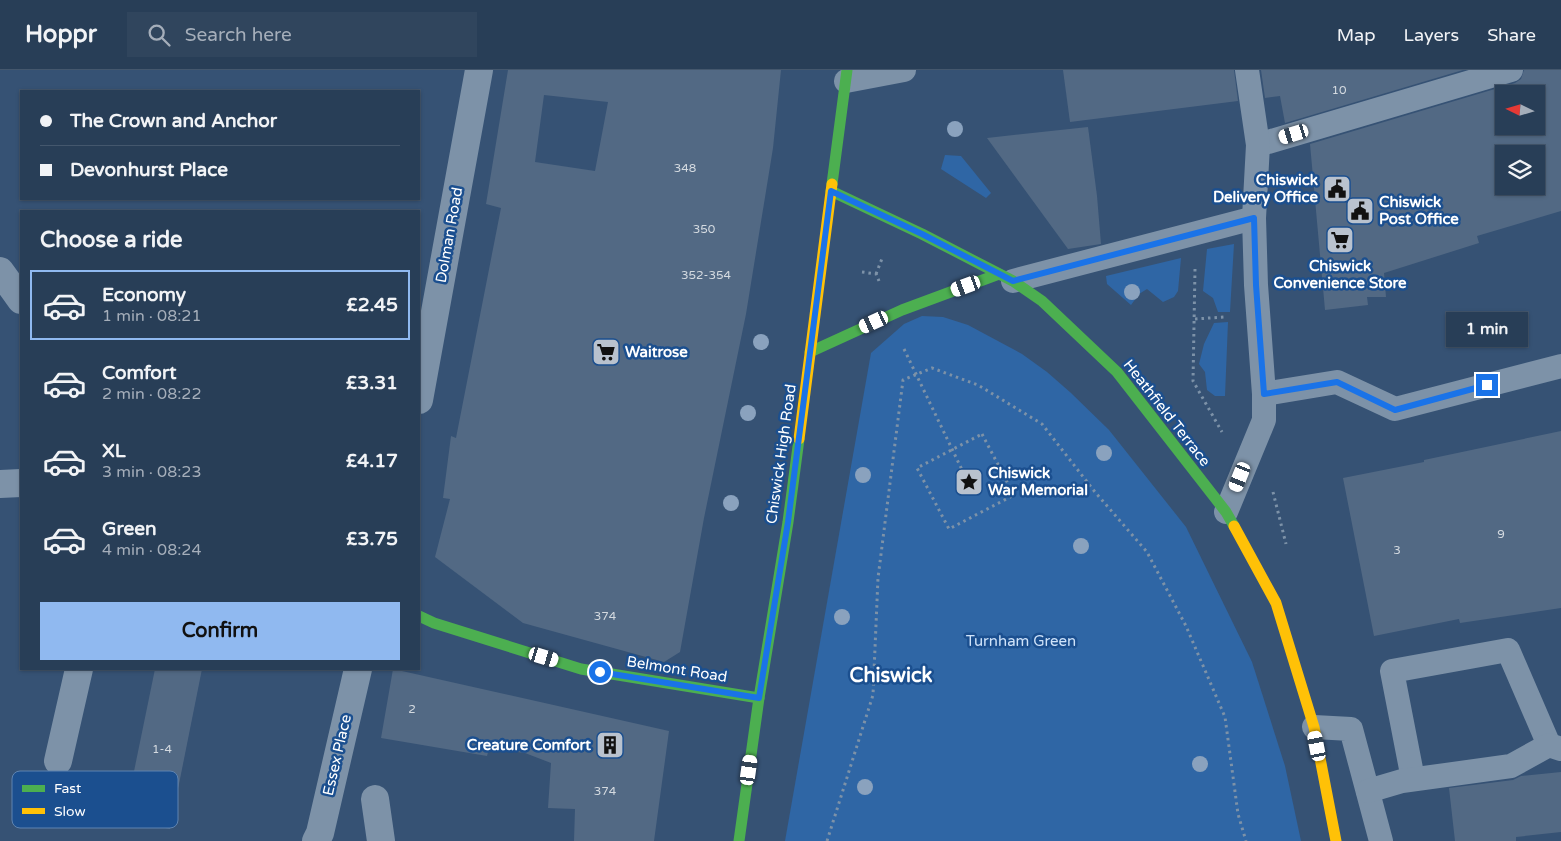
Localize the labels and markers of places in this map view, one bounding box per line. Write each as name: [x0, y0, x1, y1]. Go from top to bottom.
place label: Chiswick Delivery Office: [1213, 171, 1319, 207]
public building icon: Chiswick Delivery Office: [1322, 174, 1352, 204]
place label: Chiswick Post Office: [1379, 193, 1459, 228]
public building icon: Chiswick Post Office: [1345, 196, 1375, 226]
supermarket icon: Chiswick Convenience Store: [1325, 225, 1355, 255]
place label: Chiswick Convenience Store: [1273, 257, 1407, 292]
supermarket icon: Waitrose: [591, 337, 621, 367]
place label: Waitrose: [625, 343, 688, 361]
place label: Chiswick War Memorial: [988, 464, 1088, 499]
place icon: Chiswick War Memorial: [954, 467, 984, 497]
building icon: Creature Comfort: [595, 730, 625, 760]
place label: Creature Comfort: [467, 736, 591, 754]

